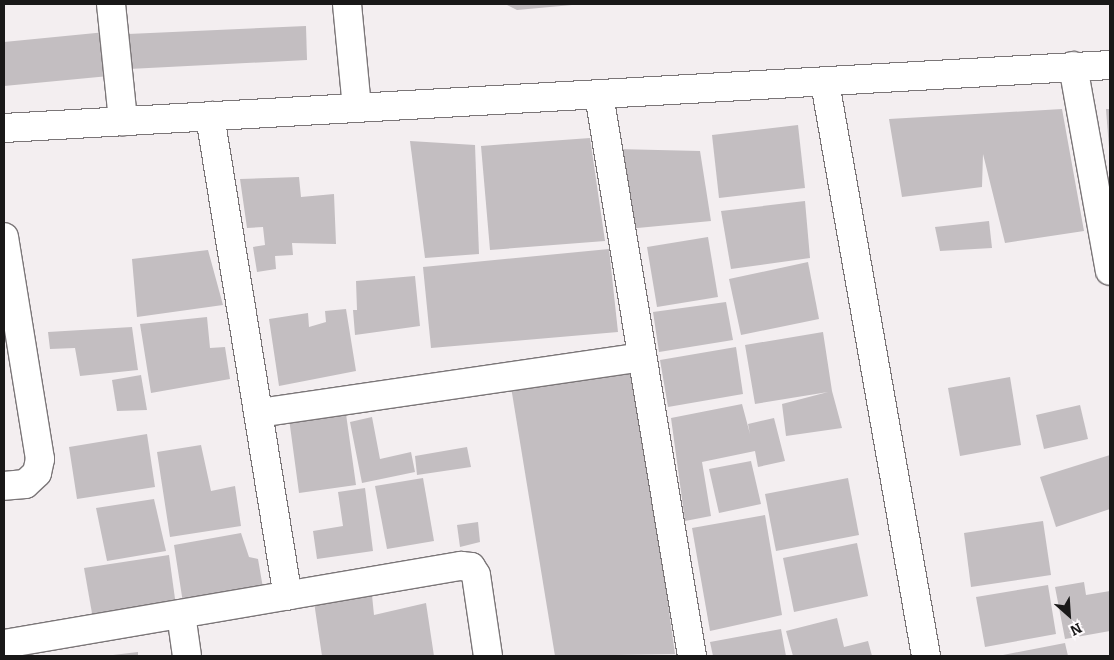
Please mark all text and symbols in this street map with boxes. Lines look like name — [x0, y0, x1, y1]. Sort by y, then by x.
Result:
north arrow — [1044, 590, 1094, 640]
text: N — [1067, 619, 1084, 639]

